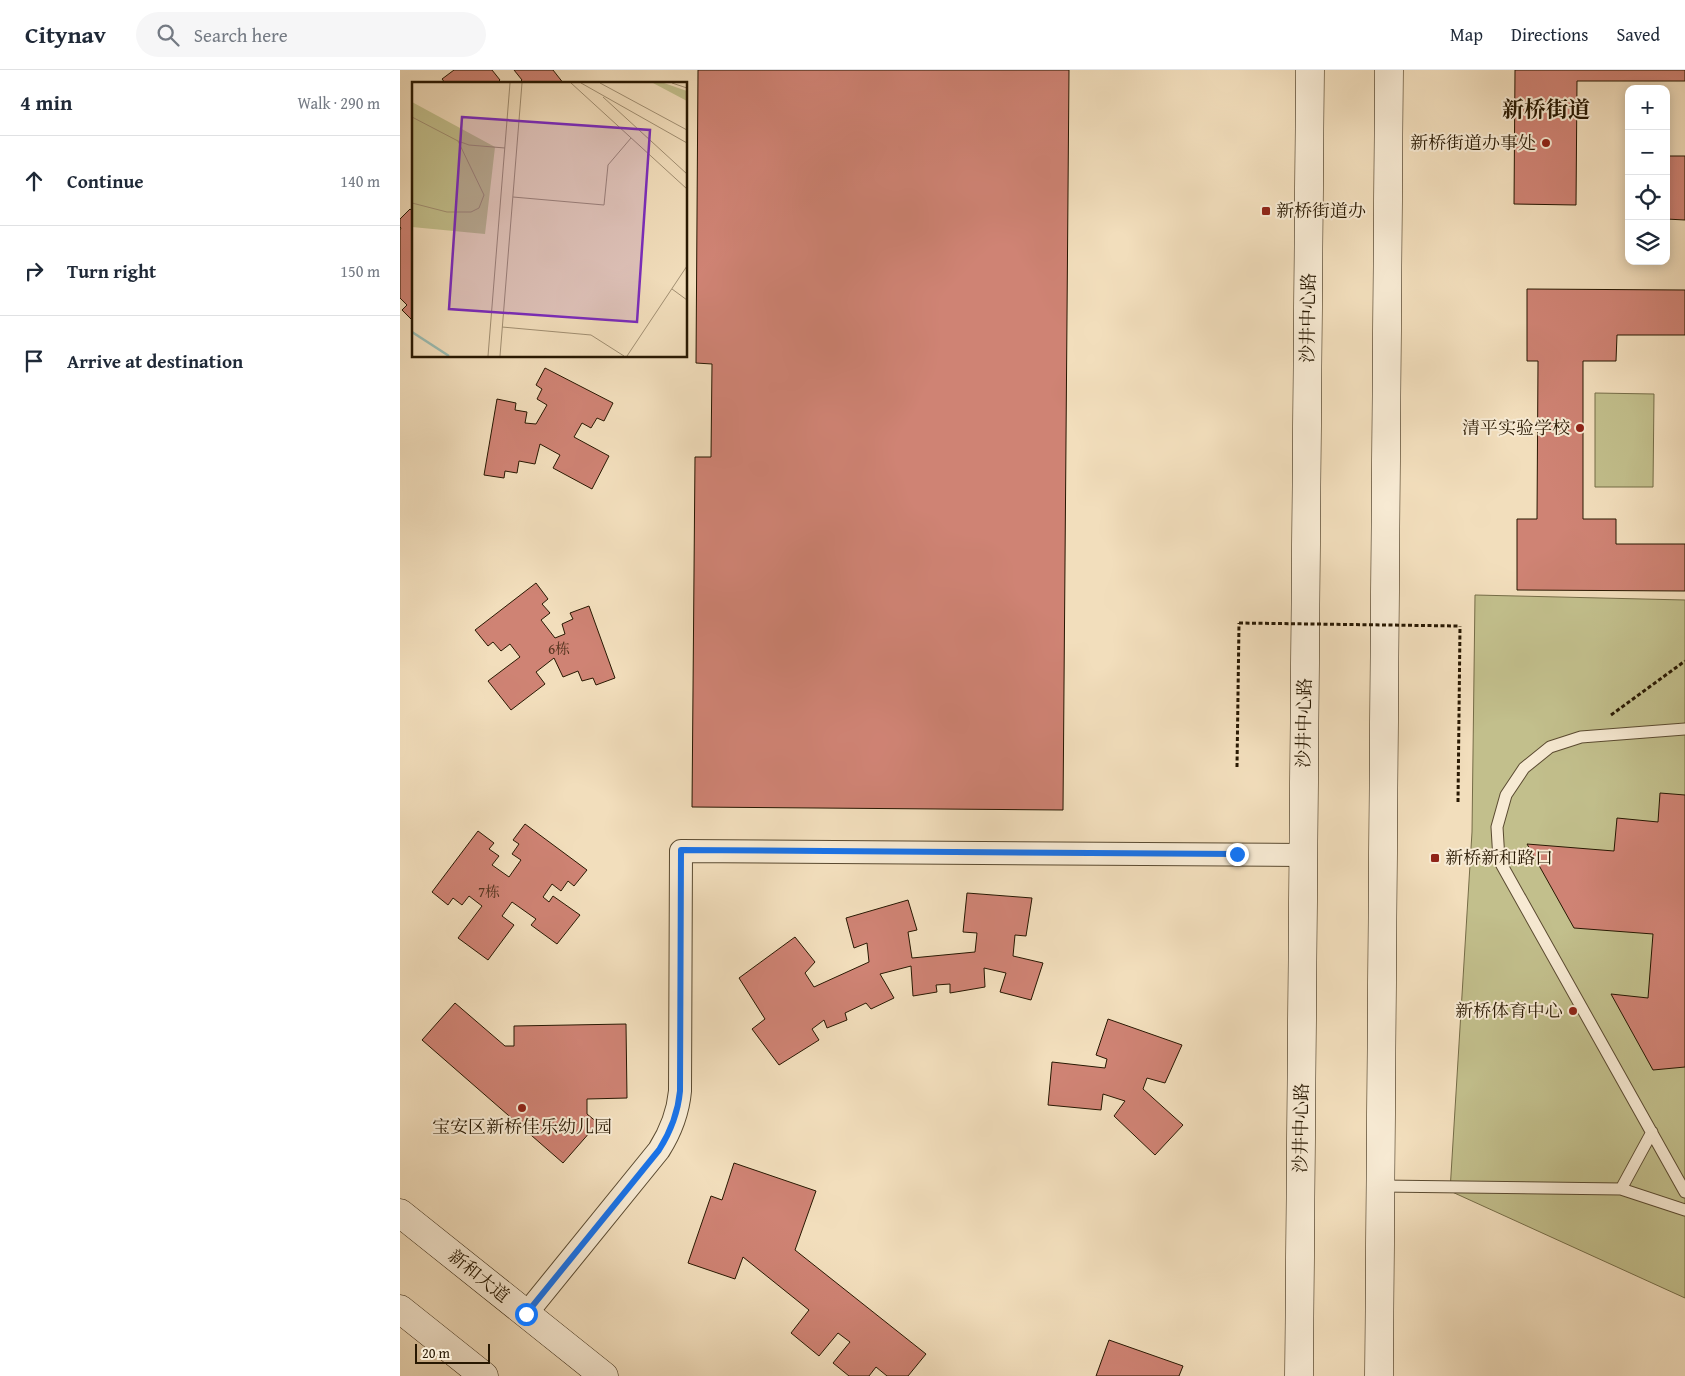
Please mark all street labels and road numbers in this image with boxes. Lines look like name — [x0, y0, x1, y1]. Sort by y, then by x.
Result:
street label: 沙井中心路 — [1293, 273, 1322, 363]
street label: 沙井中心路 — [1289, 678, 1318, 768]
street label: 沙井中心路 — [1286, 1083, 1315, 1173]
street label: 新和大道 — [443, 1242, 516, 1309]

